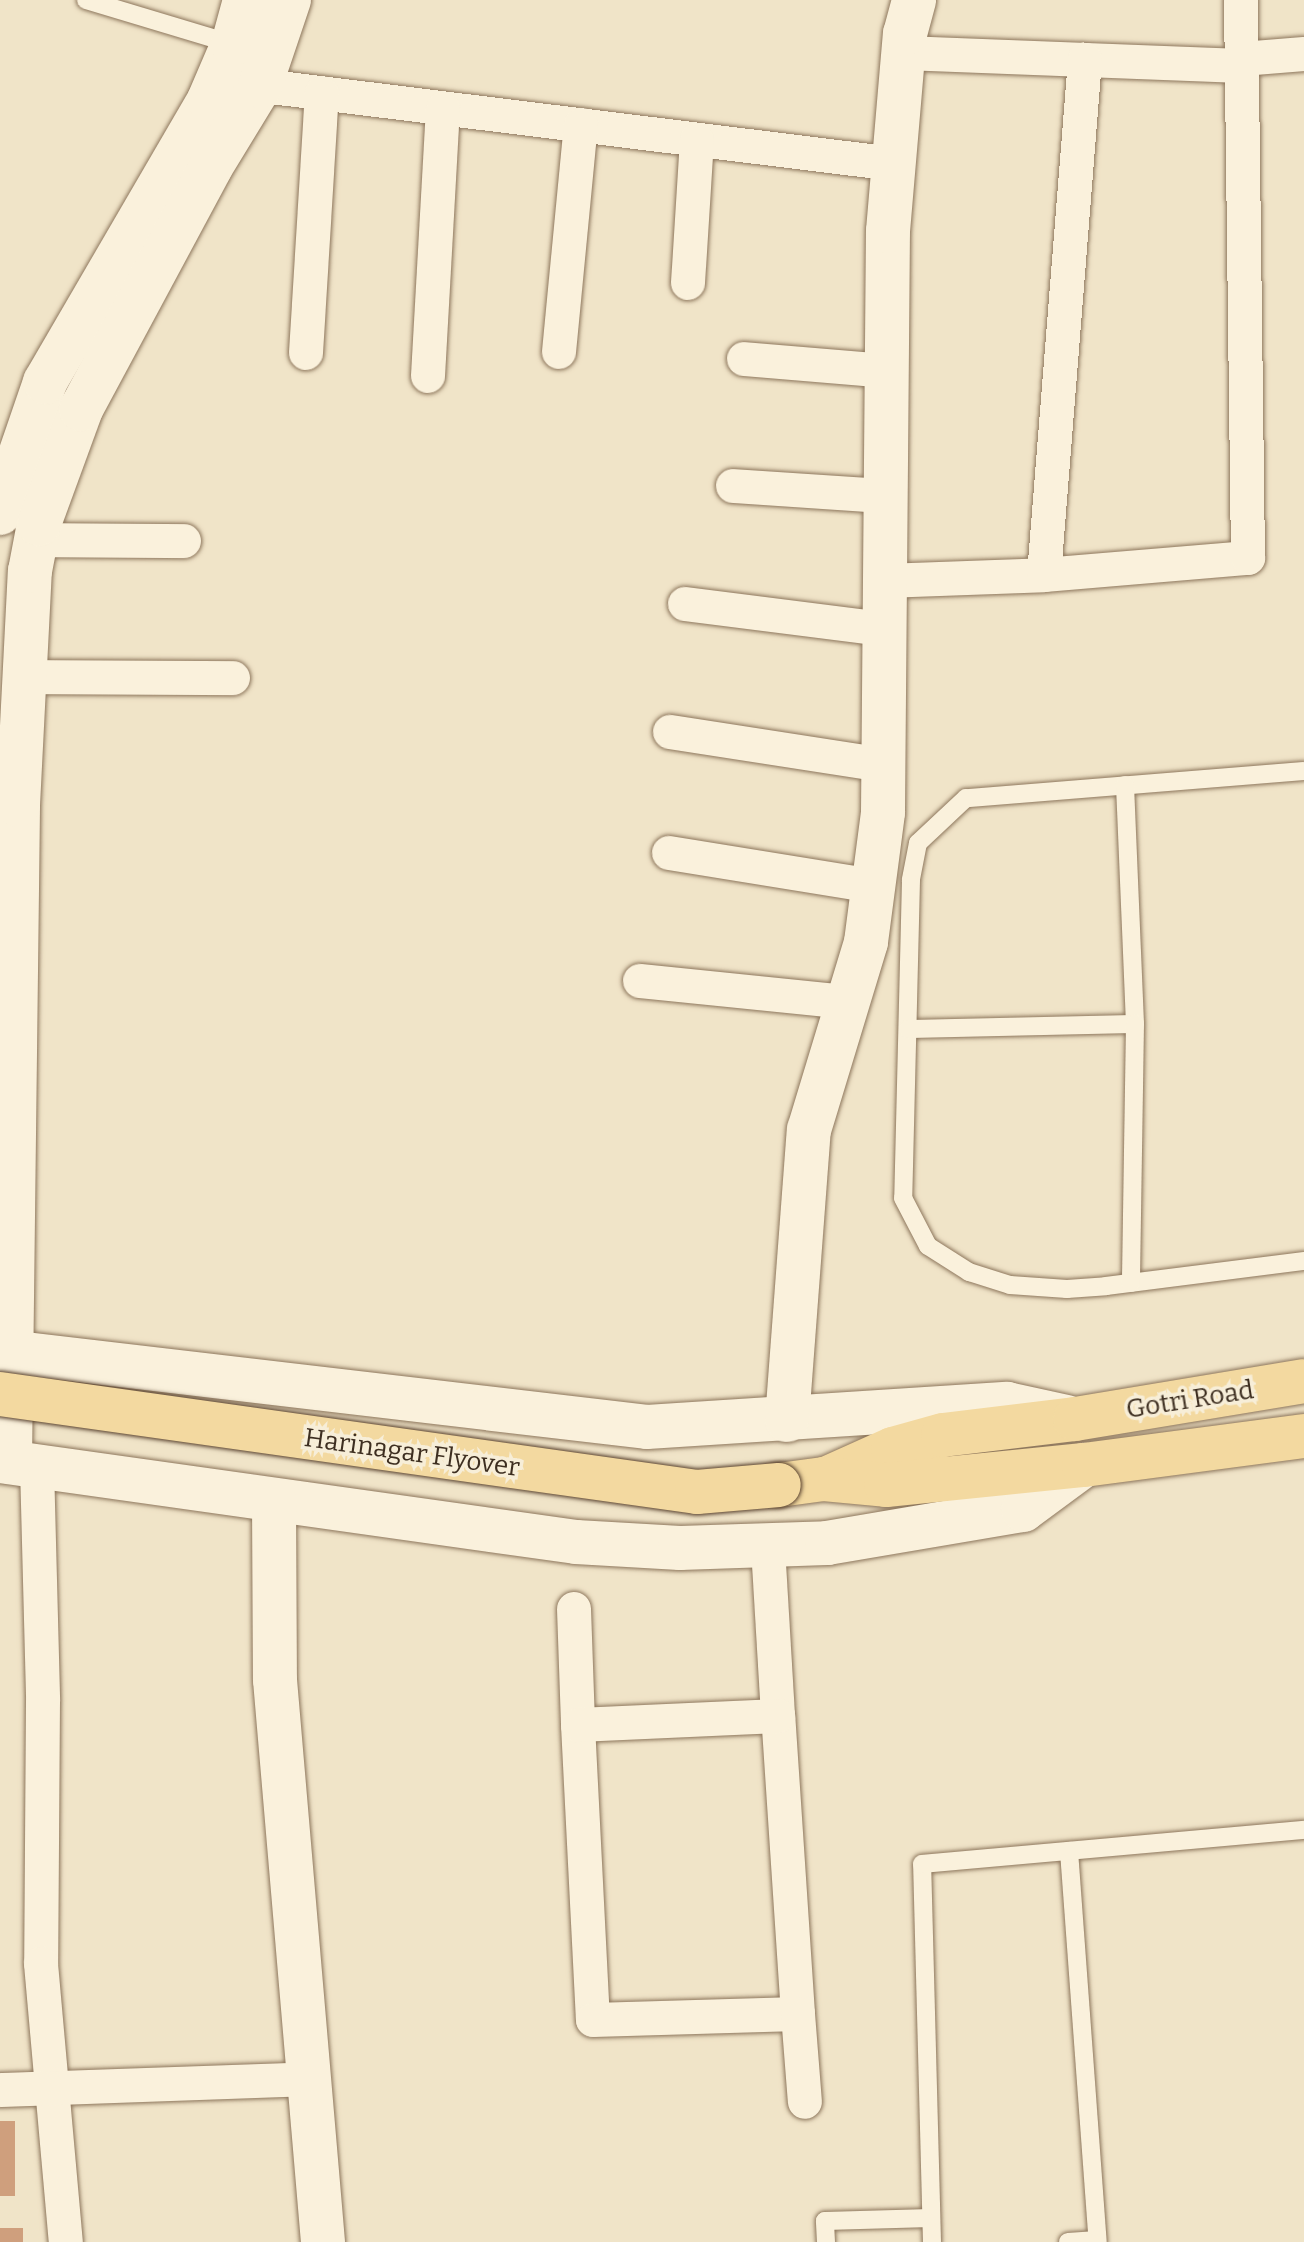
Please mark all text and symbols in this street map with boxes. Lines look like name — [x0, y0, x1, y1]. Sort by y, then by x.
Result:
street label: Gotri Road — [1124, 1375, 1256, 1425]
street label: Harinagar Flyover — [302, 1422, 522, 1484]

